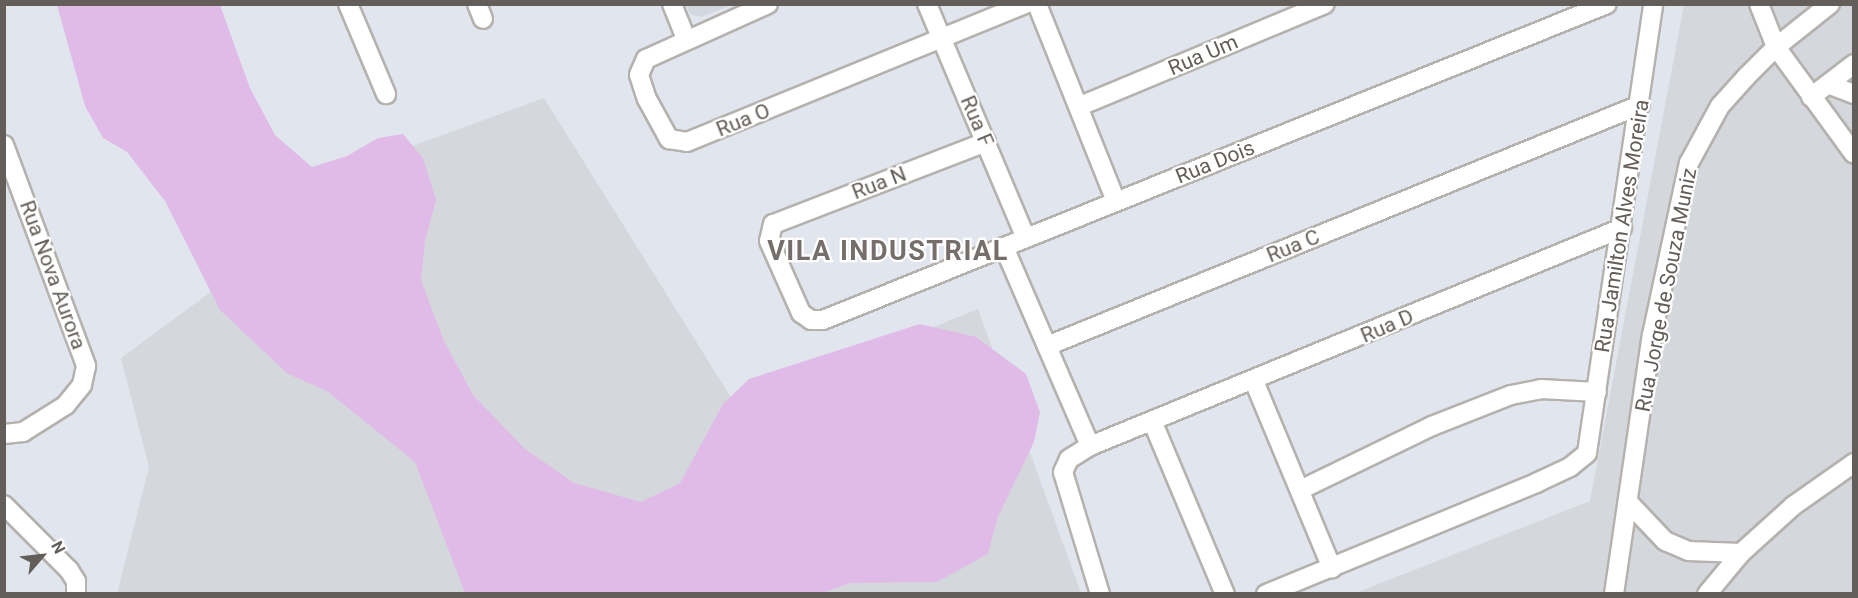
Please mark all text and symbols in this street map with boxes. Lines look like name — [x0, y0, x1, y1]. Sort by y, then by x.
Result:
street label: Rua Um — [1164, 29, 1242, 81]
street label: Rua F — [955, 92, 999, 150]
street label: Rua O — [713, 98, 773, 142]
street label: Rua Jamilton Alves Moreira — [1590, 98, 1654, 354]
street label: Rua Dois — [1172, 135, 1258, 189]
street label: Rua N — [848, 161, 910, 205]
street label: Rua Jorge de Souza Muniz — [1630, 166, 1702, 414]
street label: Rua Nova Aurora — [14, 197, 92, 353]
street label: Rua C — [1263, 224, 1323, 268]
district label: VILA INDUSTRIAL — [767, 236, 1009, 268]
street label: Rua D — [1357, 304, 1417, 348]
north arrow — [12, 526, 72, 586]
text: N — [47, 538, 69, 557]

